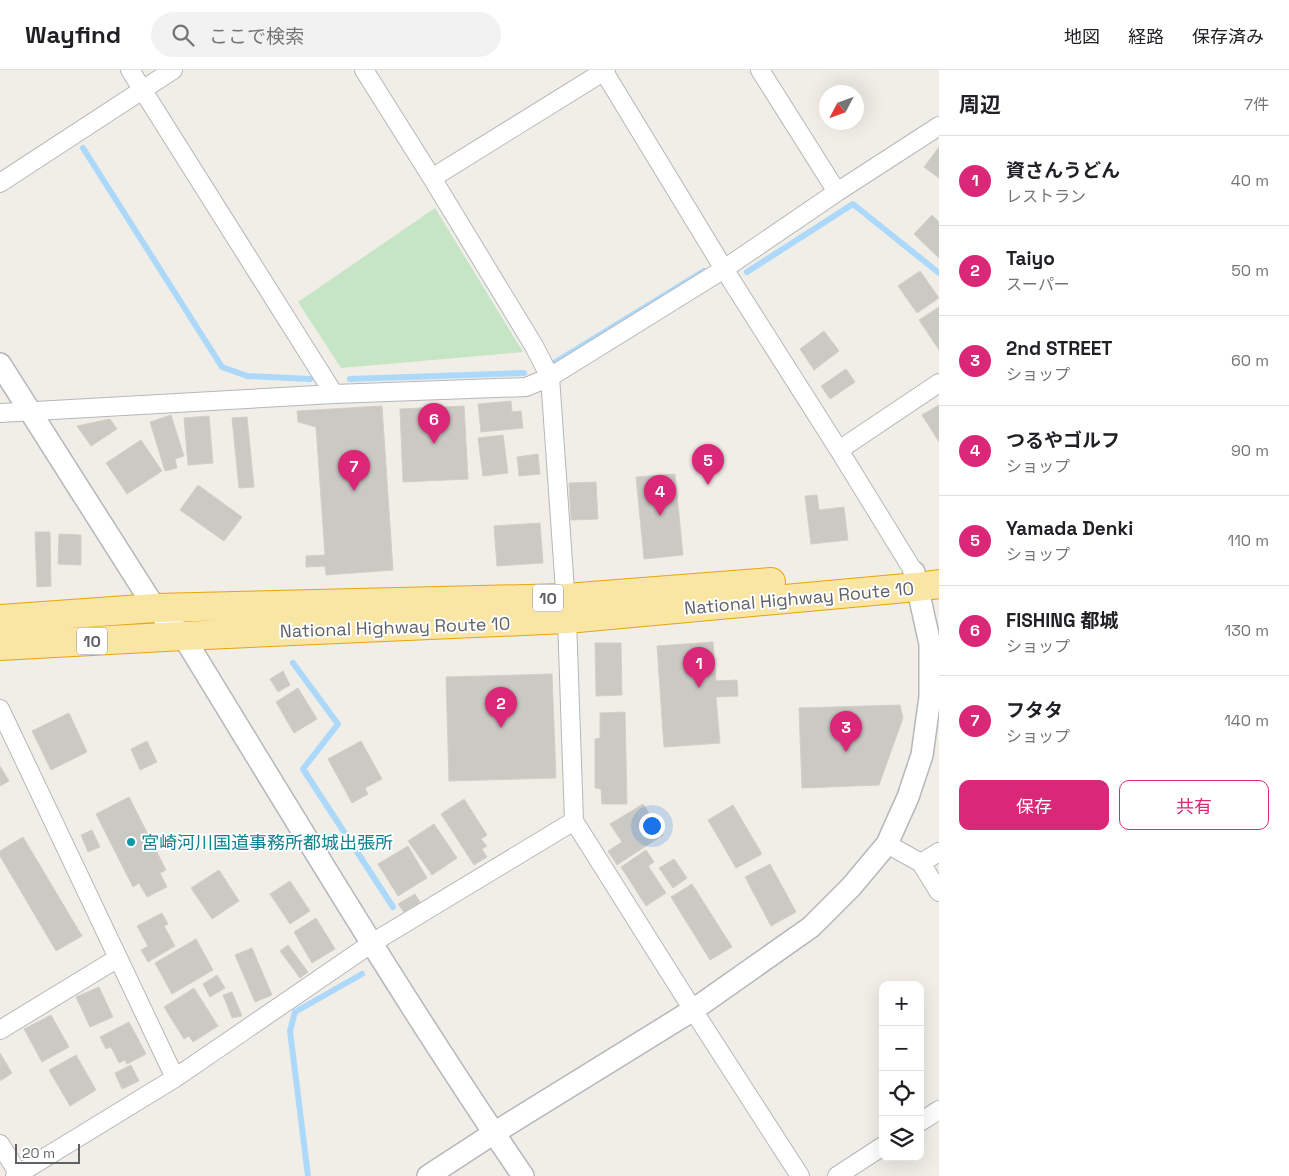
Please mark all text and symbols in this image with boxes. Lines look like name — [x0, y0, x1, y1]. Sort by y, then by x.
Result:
search box — [151, 12, 501, 57]
text: Wayfind — [25, 19, 121, 50]
icon: search — [169, 21, 197, 49]
text: ここで検索 — [209, 24, 304, 49]
text: 地図 — [1064, 25, 1100, 48]
text: 経路 — [1128, 25, 1164, 48]
text: 保存済み — [1192, 25, 1264, 48]
north arrow — [819, 85, 864, 130]
text: 周辺 — [959, 91, 1001, 118]
text: 7件 — [1244, 94, 1269, 115]
text: 資さんうどん — [1006, 158, 1120, 183]
text: 1 — [971, 170, 979, 191]
text: 40 m — [1231, 170, 1269, 191]
text: レストラン — [1006, 186, 1086, 207]
text: Taiyo — [1006, 246, 1055, 271]
text: 2 — [970, 260, 980, 281]
text: 50 m — [1231, 260, 1269, 281]
text: スーパー — [1006, 274, 1070, 295]
text: 2nd STREET — [1006, 336, 1112, 361]
text: 3 — [970, 350, 980, 371]
text: 60 m — [1231, 350, 1269, 371]
text: ショップ — [1006, 364, 1070, 385]
pin: 6 — [418, 403, 450, 444]
text: つるやゴルフ — [1006, 428, 1120, 453]
text: 4 — [970, 440, 980, 461]
text: 90 m — [1231, 440, 1269, 461]
pin: 5 — [692, 444, 724, 485]
pin: 7 — [338, 450, 370, 491]
text: ショップ — [1006, 456, 1070, 477]
pin: 4 — [644, 475, 676, 516]
text: Yamada Denki — [1006, 516, 1133, 541]
text: 5 — [970, 530, 980, 551]
text: 110 m — [1227, 530, 1269, 551]
text: ショップ — [1006, 544, 1070, 565]
street label: National Highway Route 10 — [683, 576, 915, 620]
road number: 10 — [533, 584, 563, 612]
text: FISHING 都城 — [1006, 608, 1118, 633]
street label: National Highway Route 10 — [279, 611, 511, 643]
text: 6 — [970, 620, 980, 641]
text: 130 m — [1225, 620, 1269, 641]
road number: 10 — [77, 628, 107, 654]
text: ショップ — [1006, 636, 1070, 657]
pin: 1 — [683, 647, 715, 688]
pin: 2 — [485, 687, 517, 728]
text: フタタ — [1006, 698, 1063, 723]
text: 7 — [971, 710, 979, 731]
text: 140 m — [1224, 710, 1269, 731]
pin: 3 — [830, 711, 862, 752]
text: ショップ — [1006, 726, 1070, 747]
button: 保存 — [959, 780, 1109, 830]
button: 共有 — [1119, 780, 1269, 830]
your location — [639, 813, 665, 839]
place label: 宮崎河川国道事務所都城出張所 — [141, 831, 393, 854]
marker: 宮崎河川国道事務所都城出張所 — [125, 836, 137, 848]
map controls — [879, 981, 924, 1161]
button: + — [879, 981, 924, 1026]
button: − — [879, 1026, 924, 1071]
button: locate — [879, 1071, 924, 1116]
button: layers — [879, 1116, 924, 1161]
scale bar — [15, 1141, 80, 1164]
text: 20 m — [22, 1144, 55, 1162]

